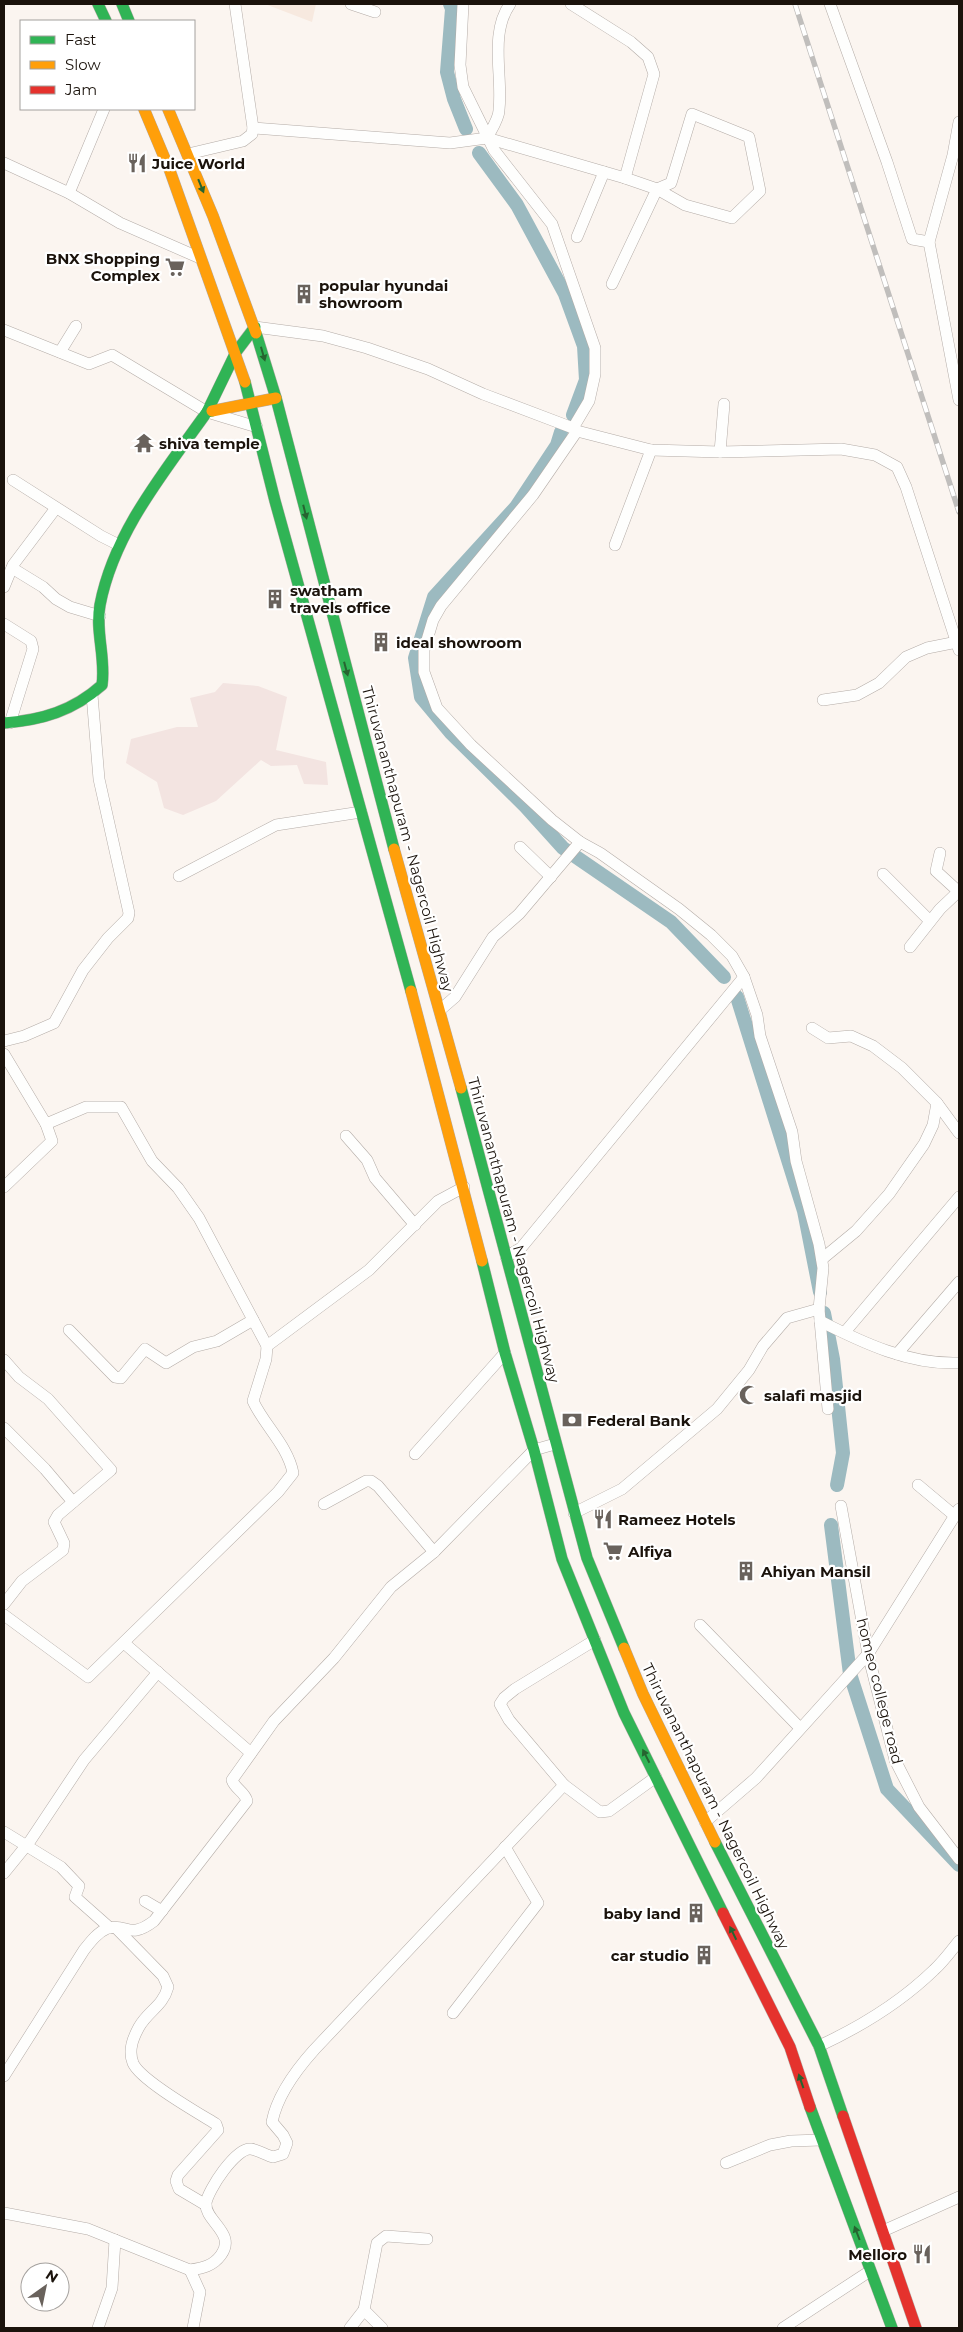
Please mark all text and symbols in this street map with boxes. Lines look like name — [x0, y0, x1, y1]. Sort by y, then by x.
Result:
legend — [20, 20, 195, 110]
text: Fast — [65, 30, 96, 49]
text: Slow — [65, 55, 101, 74]
text: Jam — [64, 80, 97, 99]
restaurant icon: Juice World — [126, 152, 148, 174]
place label: Juice World — [151, 154, 245, 173]
one-way arrow — [197, 179, 205, 194]
place label: BNX Shopping Complex — [46, 249, 160, 285]
supermarket icon: BNX Shopping Complex — [164, 256, 186, 278]
place label: popular hyundai showroom — [319, 276, 448, 312]
building icon: popular hyundai showroom — [293, 283, 315, 305]
one-way arrow — [260, 347, 268, 362]
temple icon: shiva temple — [133, 432, 155, 454]
place label: shiva temple — [159, 434, 260, 453]
one-way arrow — [301, 504, 309, 519]
place label: swatham travels office — [290, 581, 391, 617]
building icon: swatham travels office — [264, 588, 286, 610]
building icon: ideal showroom — [370, 631, 392, 653]
place label: ideal showroom — [396, 633, 522, 652]
one-way arrow — [342, 661, 350, 676]
street label: Thiruvananthapuram - Nagercoil Highway — [358, 684, 458, 995]
street label: Thiruvananthapuram - Nagercoil Highway — [464, 1075, 564, 1386]
mosque icon: salafi masjid — [738, 1384, 760, 1406]
place label: salafi masjid — [764, 1386, 862, 1405]
bank icon: Federal Bank — [561, 1409, 583, 1431]
place label: Federal Bank — [587, 1411, 691, 1430]
restaurant icon: Rameez Hotels — [592, 1508, 614, 1530]
place label: Rameez Hotels — [618, 1510, 735, 1529]
supermarket icon: Alfiya — [602, 1540, 624, 1562]
place label: Alfiya — [627, 1542, 672, 1561]
building icon: Ahiyan Mansil — [735, 1560, 757, 1582]
place label: Ahiyan Mansil — [760, 1562, 871, 1581]
street label: homeo college road — [853, 1616, 907, 1766]
street label: Thiruvananthapuram - Nagercoil Highway — [638, 1660, 794, 1953]
one-way arrow — [641, 1749, 650, 1764]
building icon: baby land — [685, 1902, 707, 1924]
place label: baby land — [604, 1904, 681, 1923]
one-way arrow — [729, 1926, 737, 1940]
building icon: car studio — [693, 1944, 715, 1966]
place label: car studio — [611, 1946, 689, 1965]
one-way arrow — [797, 2073, 804, 2088]
one-way arrow — [853, 2225, 861, 2240]
restaurant icon: Melloro — [911, 2243, 933, 2265]
place label: Melloro — [848, 2245, 907, 2264]
north arrow — [20, 2262, 70, 2312]
text: N — [42, 2265, 62, 2287]

